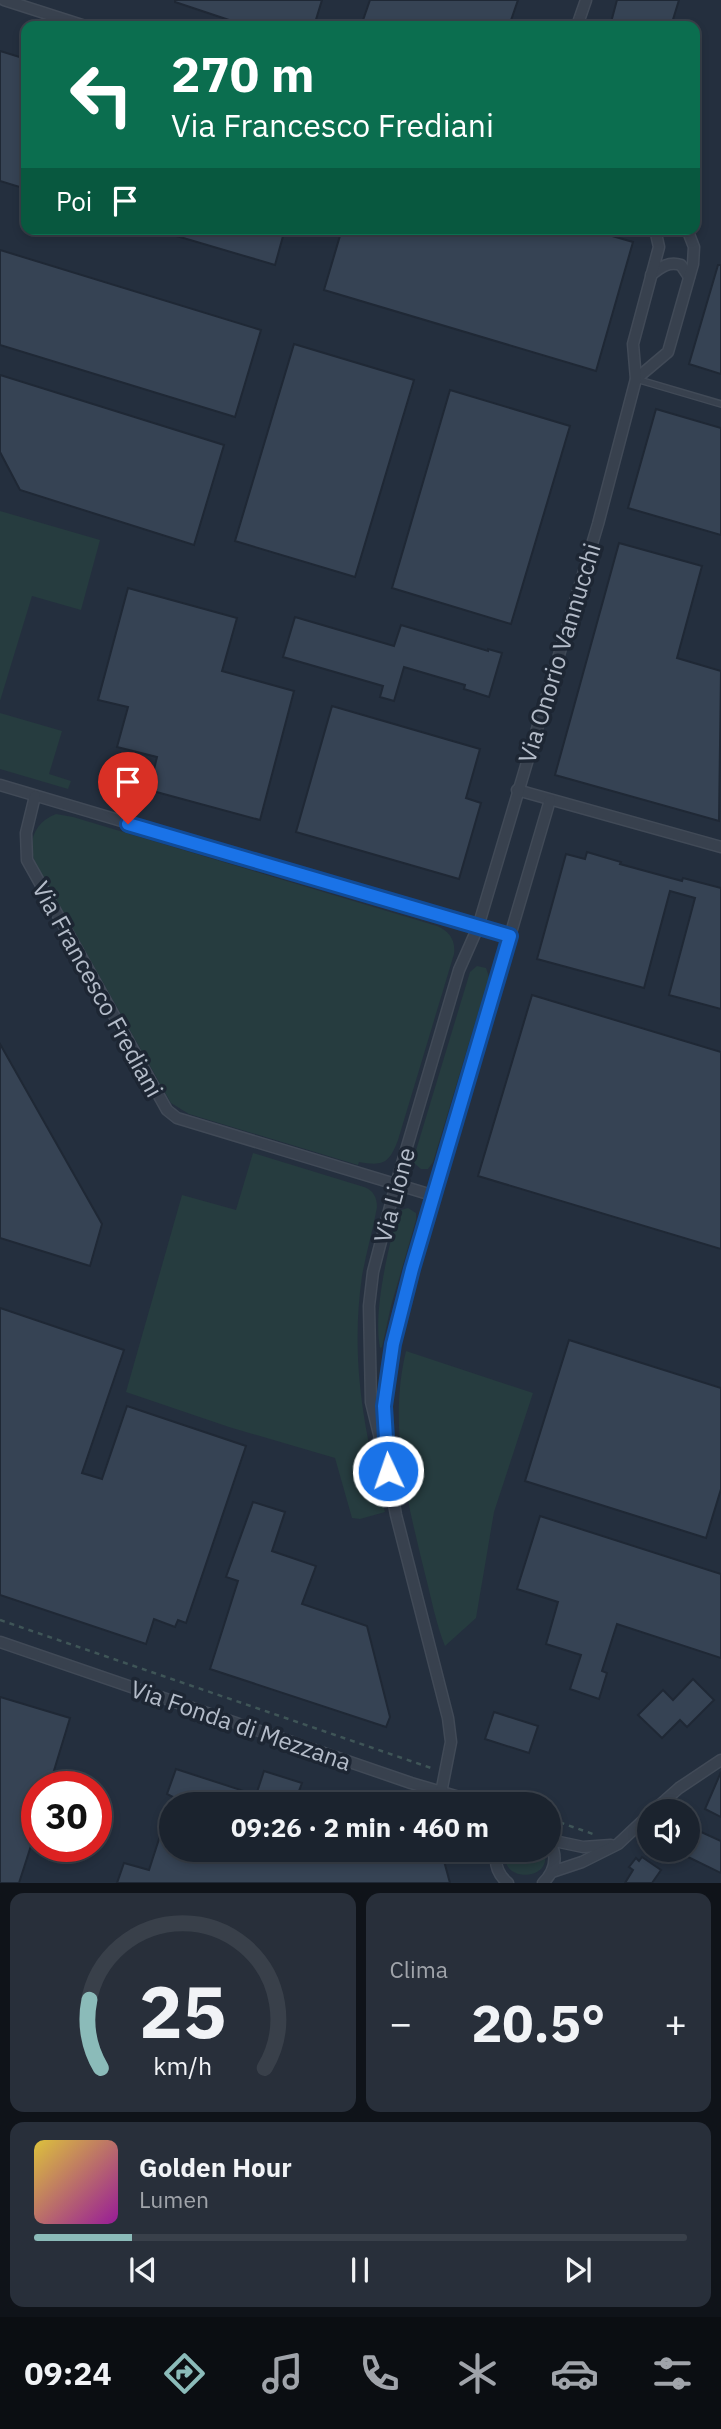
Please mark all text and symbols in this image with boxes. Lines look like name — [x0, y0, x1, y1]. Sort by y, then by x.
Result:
text: 270 m — [171, 42, 315, 105]
icon: left — [56, 49, 147, 140]
text: Via Francesco Frediani — [171, 104, 494, 146]
icon: arrive — [106, 182, 144, 220]
text: Poi — [56, 184, 92, 218]
street label: Via Onorio Vannucchi — [510, 539, 608, 767]
pin — [98, 752, 158, 824]
icon: arrive — [109, 763, 147, 801]
street label: Via Francesco Frediani — [25, 875, 171, 1103]
street label: Via Lione — [366, 1144, 422, 1246]
position arrow — [351, 1434, 425, 1508]
street label: Via Fonda di Mezzana — [127, 1672, 356, 1778]
speed limit sign: 30 — [21, 1771, 112, 1862]
map controls — [637, 1799, 700, 1862]
button: sound — [637, 1799, 700, 1862]
text: 09:26 · 2 min · 460 m — [231, 1810, 489, 1844]
text: Clima — [390, 1954, 448, 1984]
text: 25 — [139, 1964, 226, 2059]
text: 20.5° — [471, 1989, 605, 2056]
text: − — [390, 1998, 412, 2047]
text: + — [664, 1998, 687, 2047]
text: km/h — [153, 2049, 212, 2082]
text: Golden Hour — [139, 2150, 292, 2184]
text: Lumen — [139, 2184, 209, 2214]
icon: previous — [124, 2251, 162, 2289]
icon: pause — [341, 2251, 379, 2289]
icon: next — [559, 2251, 597, 2289]
icon: directions — [160, 2349, 209, 2398]
icon: music — [258, 2349, 307, 2398]
icon: phone — [355, 2349, 404, 2398]
icon: climate — [453, 2349, 502, 2398]
icon: car — [550, 2349, 599, 2398]
icon: filters — [648, 2349, 697, 2398]
text: 09:24 — [24, 2352, 112, 2394]

